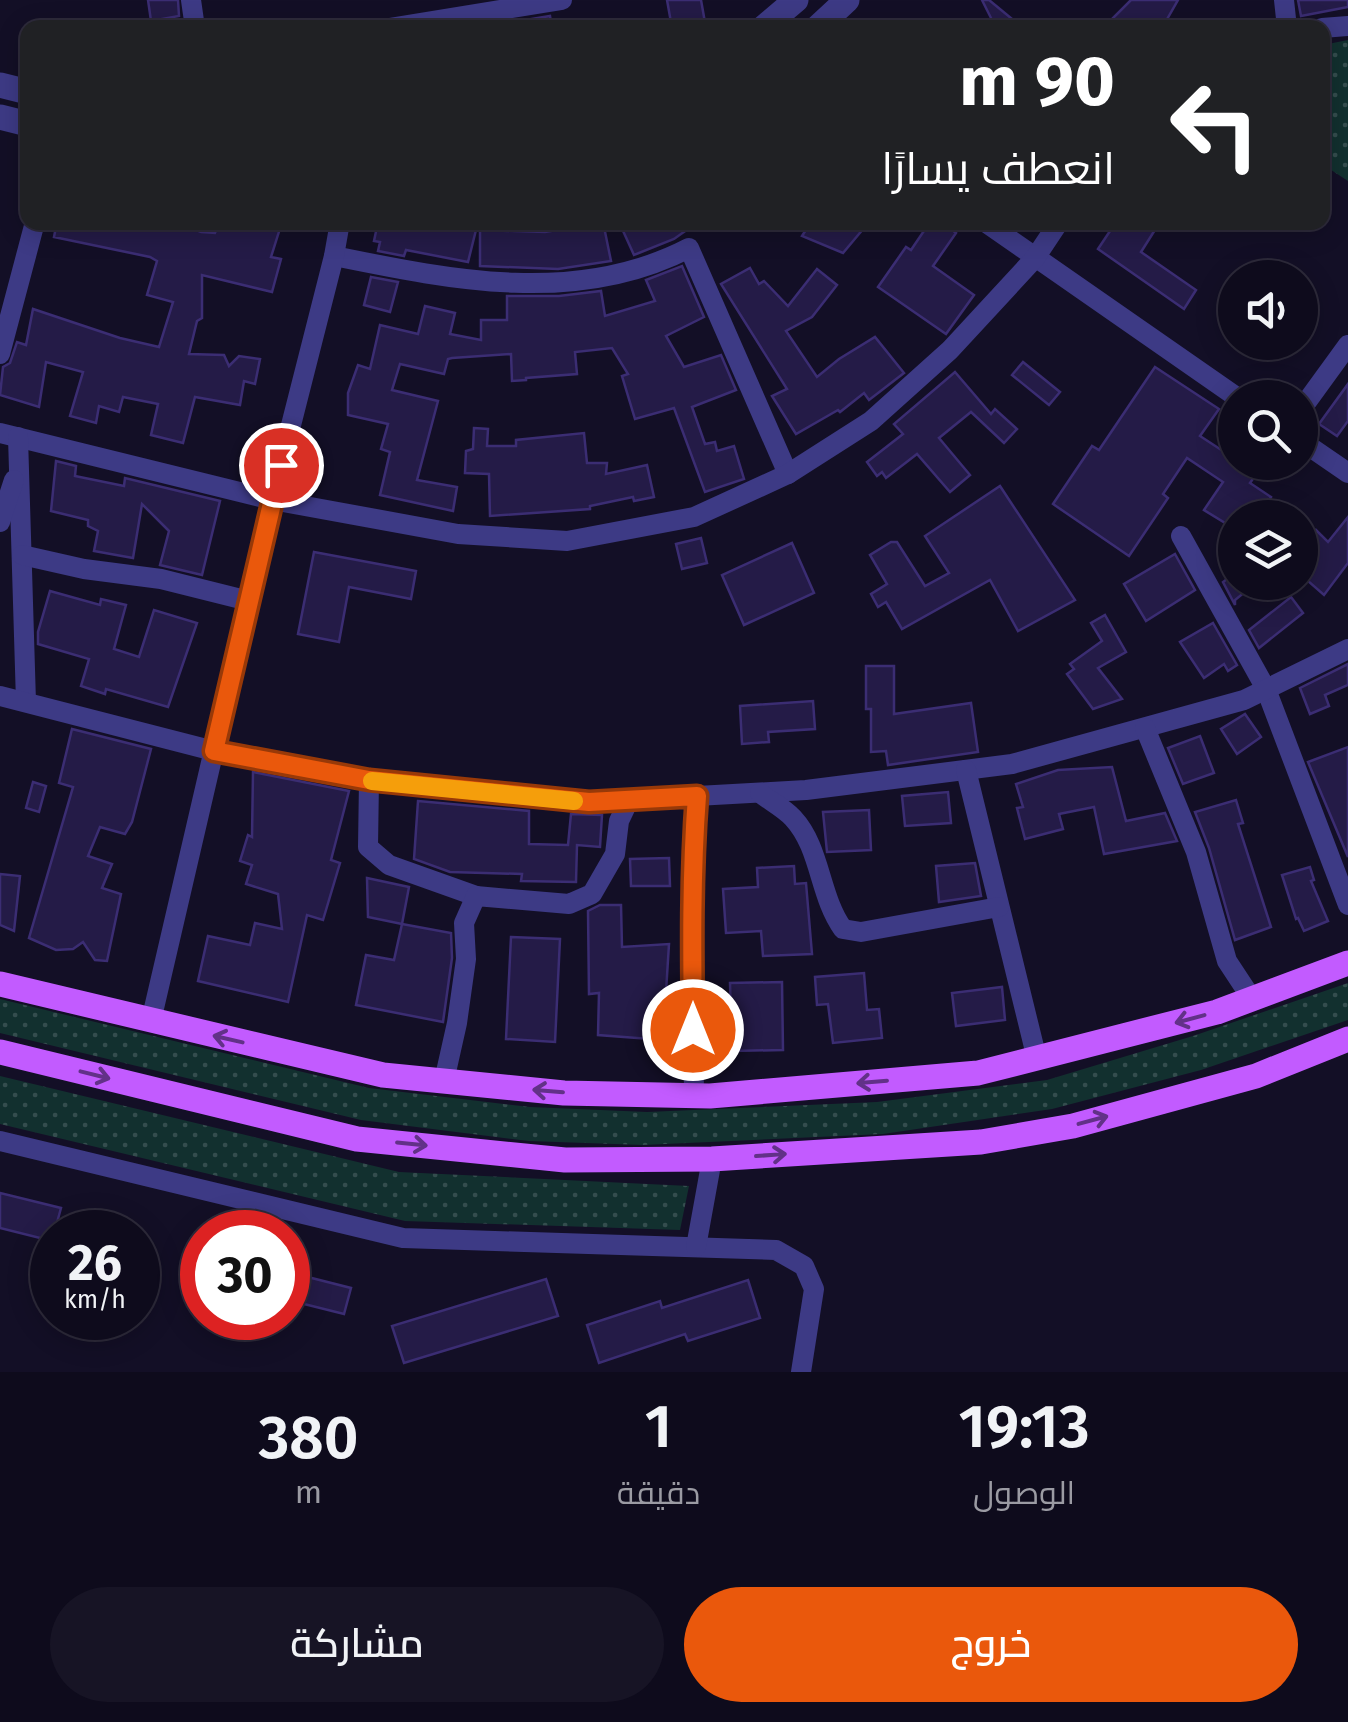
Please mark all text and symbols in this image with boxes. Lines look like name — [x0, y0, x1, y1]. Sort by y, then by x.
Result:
text: 90 m — [959, 40, 1115, 124]
icon: left — [1150, 60, 1280, 190]
text: انعطف يسارًا — [881, 142, 1115, 196]
map controls — [1218, 260, 1318, 600]
button: sound — [1218, 260, 1318, 360]
button: search — [1218, 380, 1318, 480]
pin — [239, 423, 324, 508]
icon: arrive — [254, 438, 309, 493]
button: layers — [1218, 500, 1318, 600]
position arrow — [641, 978, 745, 1082]
one-way arrow — [1175, 1011, 1206, 1030]
one-way arrow — [213, 1029, 245, 1047]
one-way arrow — [79, 1066, 110, 1085]
one-way arrow — [857, 1073, 889, 1092]
one-way arrow — [532, 1082, 565, 1101]
one-way arrow — [1077, 1110, 1108, 1129]
one-way arrow — [395, 1135, 427, 1154]
one-way arrow — [754, 1145, 786, 1164]
speed limit sign: 30 — [180, 1210, 310, 1340]
text: 26 — [68, 1233, 122, 1293]
text: km/h — [64, 1285, 126, 1315]
text: 1 — [645, 1391, 672, 1463]
text: 19:13 — [959, 1391, 1090, 1463]
text: 380 — [258, 1402, 359, 1474]
text: m — [295, 1473, 322, 1511]
text: دقيقة — [617, 1474, 700, 1512]
text: الوصول — [973, 1474, 1075, 1512]
button: مشاركة — [50, 1587, 664, 1702]
button: خروج — [684, 1587, 1298, 1702]

